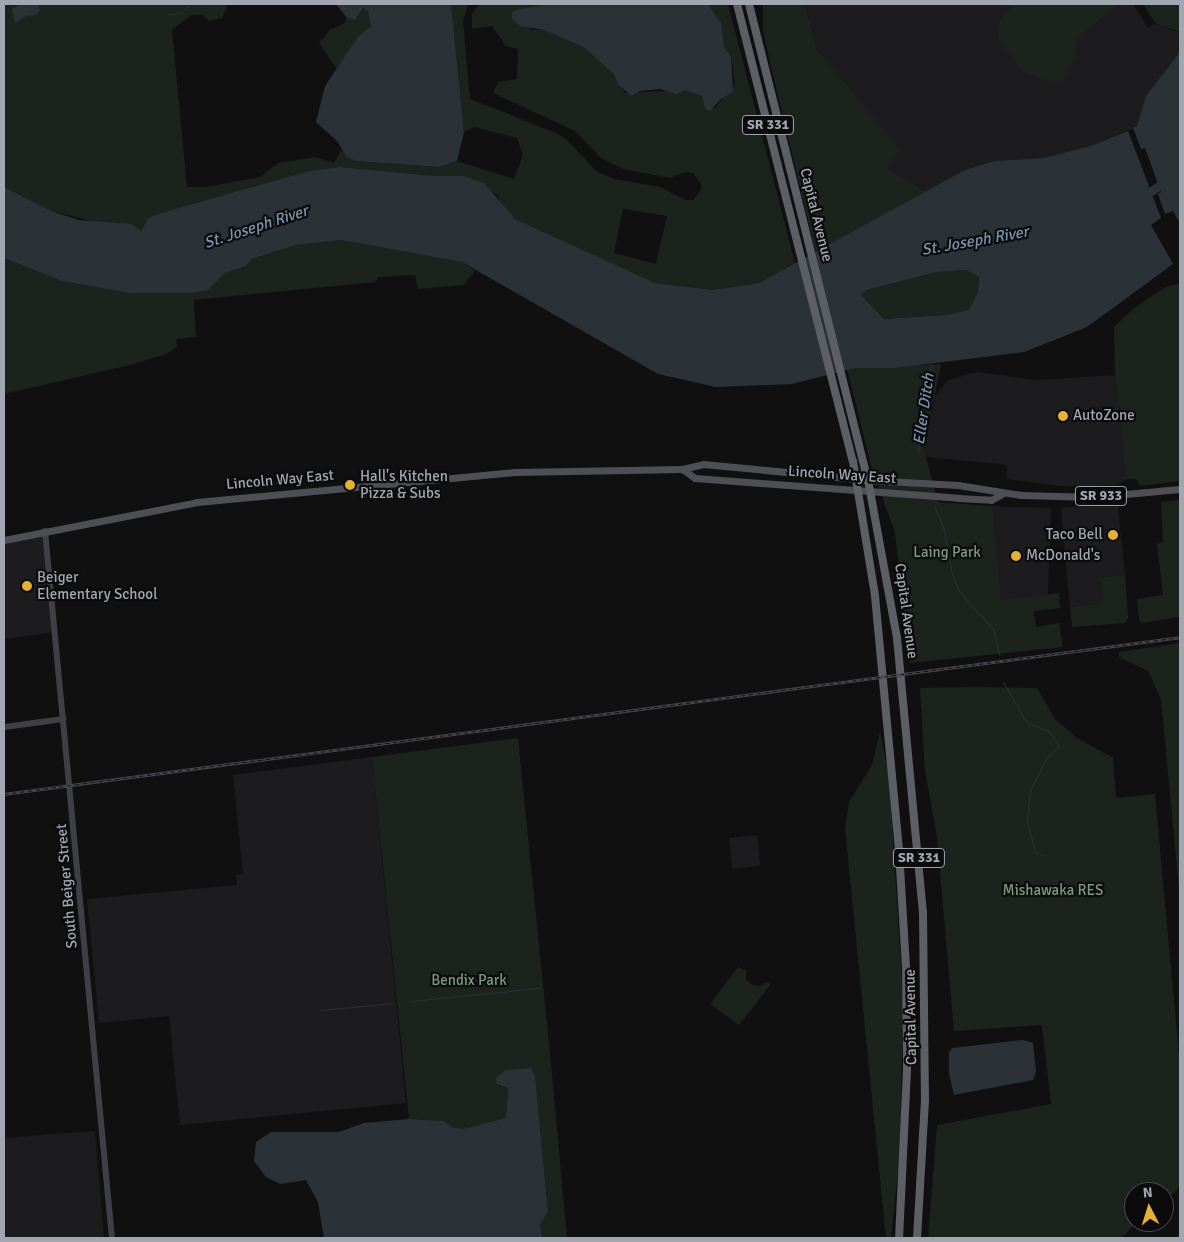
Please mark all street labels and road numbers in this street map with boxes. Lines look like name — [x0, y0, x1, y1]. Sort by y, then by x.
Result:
road number: SR 331 — [742, 114, 794, 136]
street label: Capital Avenue — [796, 166, 836, 264]
street label: Lincoln Way East — [787, 462, 897, 488]
street label: Lincoln Way East — [225, 466, 335, 494]
road number: SR 933 — [1075, 484, 1127, 508]
street label: Capital Avenue — [890, 562, 922, 660]
street label: South Beiger Street — [53, 823, 81, 949]
road number: SR 331 — [893, 846, 945, 870]
street label: Capital Avenue — [901, 969, 921, 1065]

